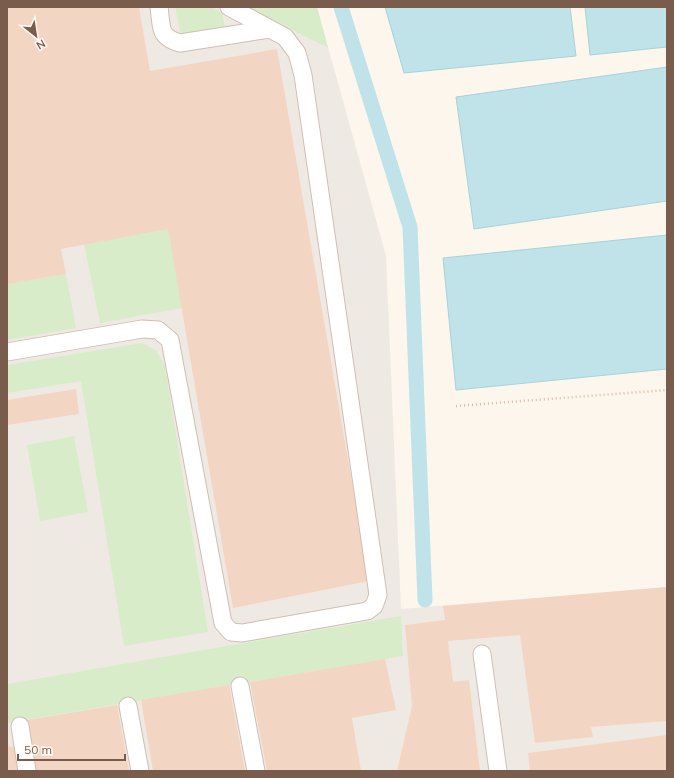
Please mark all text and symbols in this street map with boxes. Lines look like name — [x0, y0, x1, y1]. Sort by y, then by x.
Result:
north arrow — [16, 16, 56, 56]
text: N — [34, 37, 48, 53]
scale bar — [18, 736, 125, 762]
text: 50 m — [24, 742, 52, 757]

